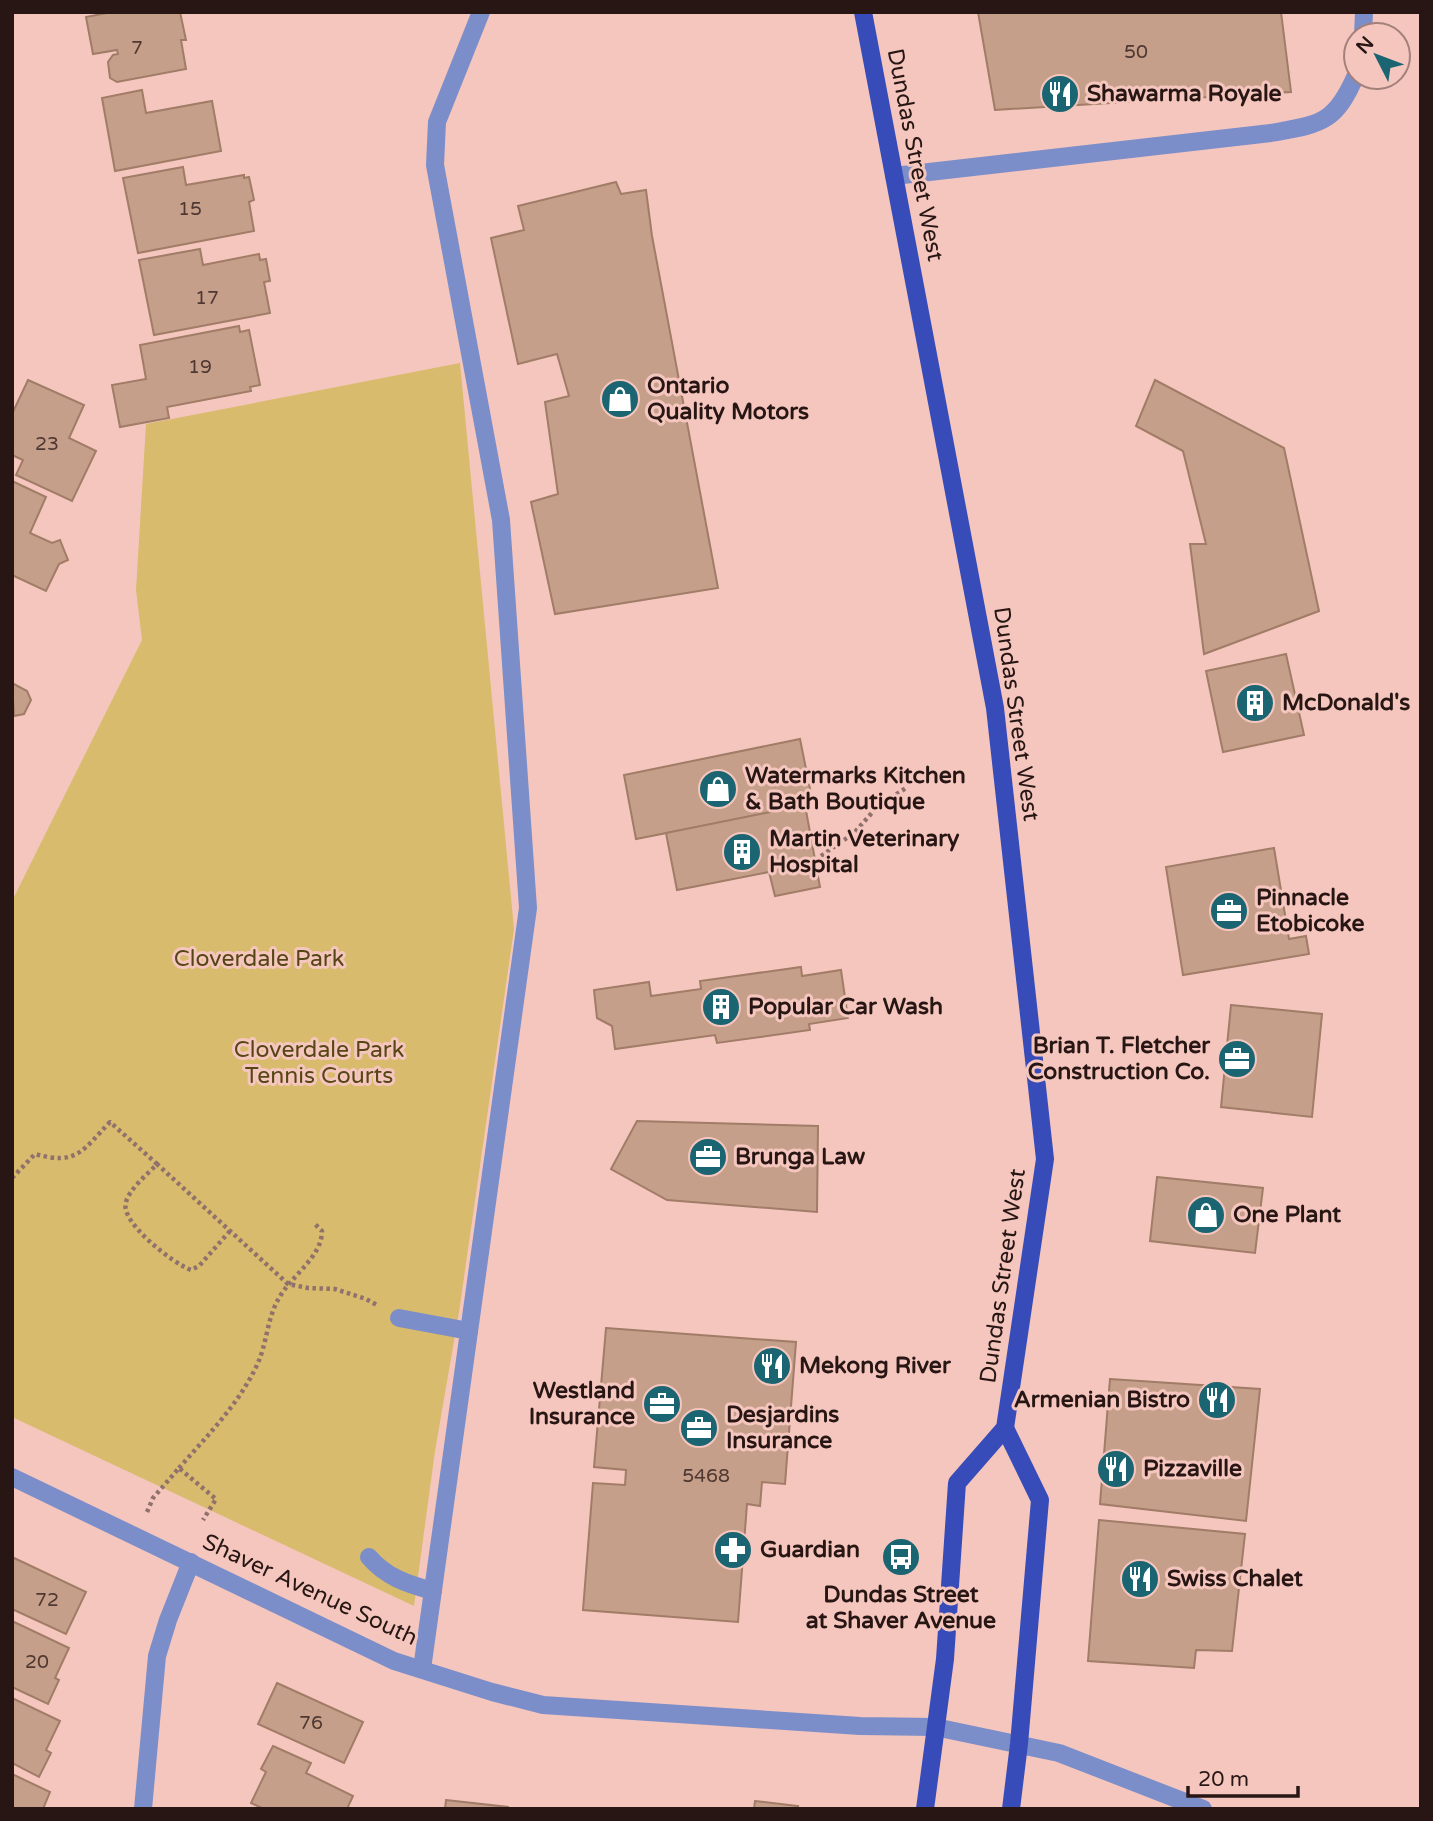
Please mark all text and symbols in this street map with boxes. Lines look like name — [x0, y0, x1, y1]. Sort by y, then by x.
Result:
north arrow — [1342, 21, 1412, 91]
text: N — [1352, 32, 1378, 58]
house number: 7 — [131, 37, 143, 59]
house number: 50 — [1124, 41, 1148, 63]
street label: Dundas Street West — [881, 46, 949, 264]
restaurant icon: Shawarma Royale — [1039, 73, 1081, 115]
place label: Shawarma Royale — [1087, 80, 1282, 108]
house number: 15 — [178, 198, 202, 220]
house number: 17 — [195, 287, 219, 309]
house number: 19 — [188, 356, 212, 378]
place label: Ontario Quality Motors — [647, 372, 809, 426]
shop icon: Ontario Quality Motors — [599, 378, 641, 420]
house number: 23 — [35, 433, 59, 455]
street label: Dundas Street West — [987, 605, 1045, 823]
building icon: McDonald's — [1234, 682, 1276, 724]
place label: McDonald's — [1282, 689, 1410, 717]
place label: Watermarks Kitchen & Bath Boutique — [745, 762, 966, 816]
shop icon: Watermarks Kitchen & Bath Boutique — [697, 768, 739, 810]
place label: Martin Veterinary Hospital — [769, 825, 960, 879]
building icon: Martin Veterinary Hospital — [721, 831, 763, 873]
place label: Pinnacle Etobicoke — [1256, 884, 1365, 938]
office icon: Pinnacle Etobicoke — [1208, 890, 1250, 932]
park label: Cloverdale Park — [174, 945, 344, 973]
building icon: Popular Car Wash — [700, 986, 742, 1028]
place label: Popular Car Wash — [748, 993, 943, 1021]
place label: Brian T. Fletcher Construction Co. — [1028, 1032, 1211, 1086]
park label: Cloverdale Park Tennis Courts — [234, 1036, 404, 1090]
office icon: Brian T. Fletcher Construction Co. — [1216, 1038, 1258, 1080]
office icon: Brunga Law — [687, 1136, 729, 1178]
place label: Brunga Law — [735, 1143, 865, 1171]
street label: Dundas Street West — [974, 1167, 1032, 1385]
shop icon: One Plant — [1185, 1194, 1227, 1236]
place label: One Plant — [1233, 1201, 1341, 1229]
restaurant icon: Mekong River — [751, 1345, 793, 1387]
place label: Mekong River — [799, 1352, 952, 1380]
place label: Westland Insurance — [529, 1377, 635, 1431]
restaurant icon: Armenian Bistro — [1196, 1379, 1238, 1421]
office icon: Westland Insurance — [641, 1383, 683, 1425]
place label: Armenian Bistro — [1014, 1386, 1190, 1414]
place label: Desjardins Insurance — [726, 1401, 839, 1455]
office icon: Desjardins Insurance — [678, 1407, 720, 1449]
restaurant icon: Pizzaville — [1095, 1448, 1137, 1490]
place label: Pizzaville — [1143, 1455, 1242, 1483]
house number: 5468 — [682, 1465, 730, 1487]
street label: Shaver Avenue South — [198, 1528, 422, 1652]
pharmacy icon: Guardian — [712, 1529, 754, 1571]
place label: Guardian — [760, 1536, 860, 1564]
bus stop icon: Dundas Street at Shaver Avenue — [880, 1536, 922, 1578]
restaurant icon: Swiss Chalet — [1119, 1558, 1161, 1600]
place label: Swiss Chalet — [1167, 1565, 1303, 1593]
place label: Dundas Street at Shaver Avenue — [806, 1581, 996, 1635]
house number: 72 — [35, 1589, 59, 1611]
house number: 20 — [25, 1651, 49, 1673]
house number: 76 — [299, 1712, 323, 1734]
scale bar — [1188, 1755, 1298, 1799]
text: 20 m — [1198, 1767, 1249, 1792]

